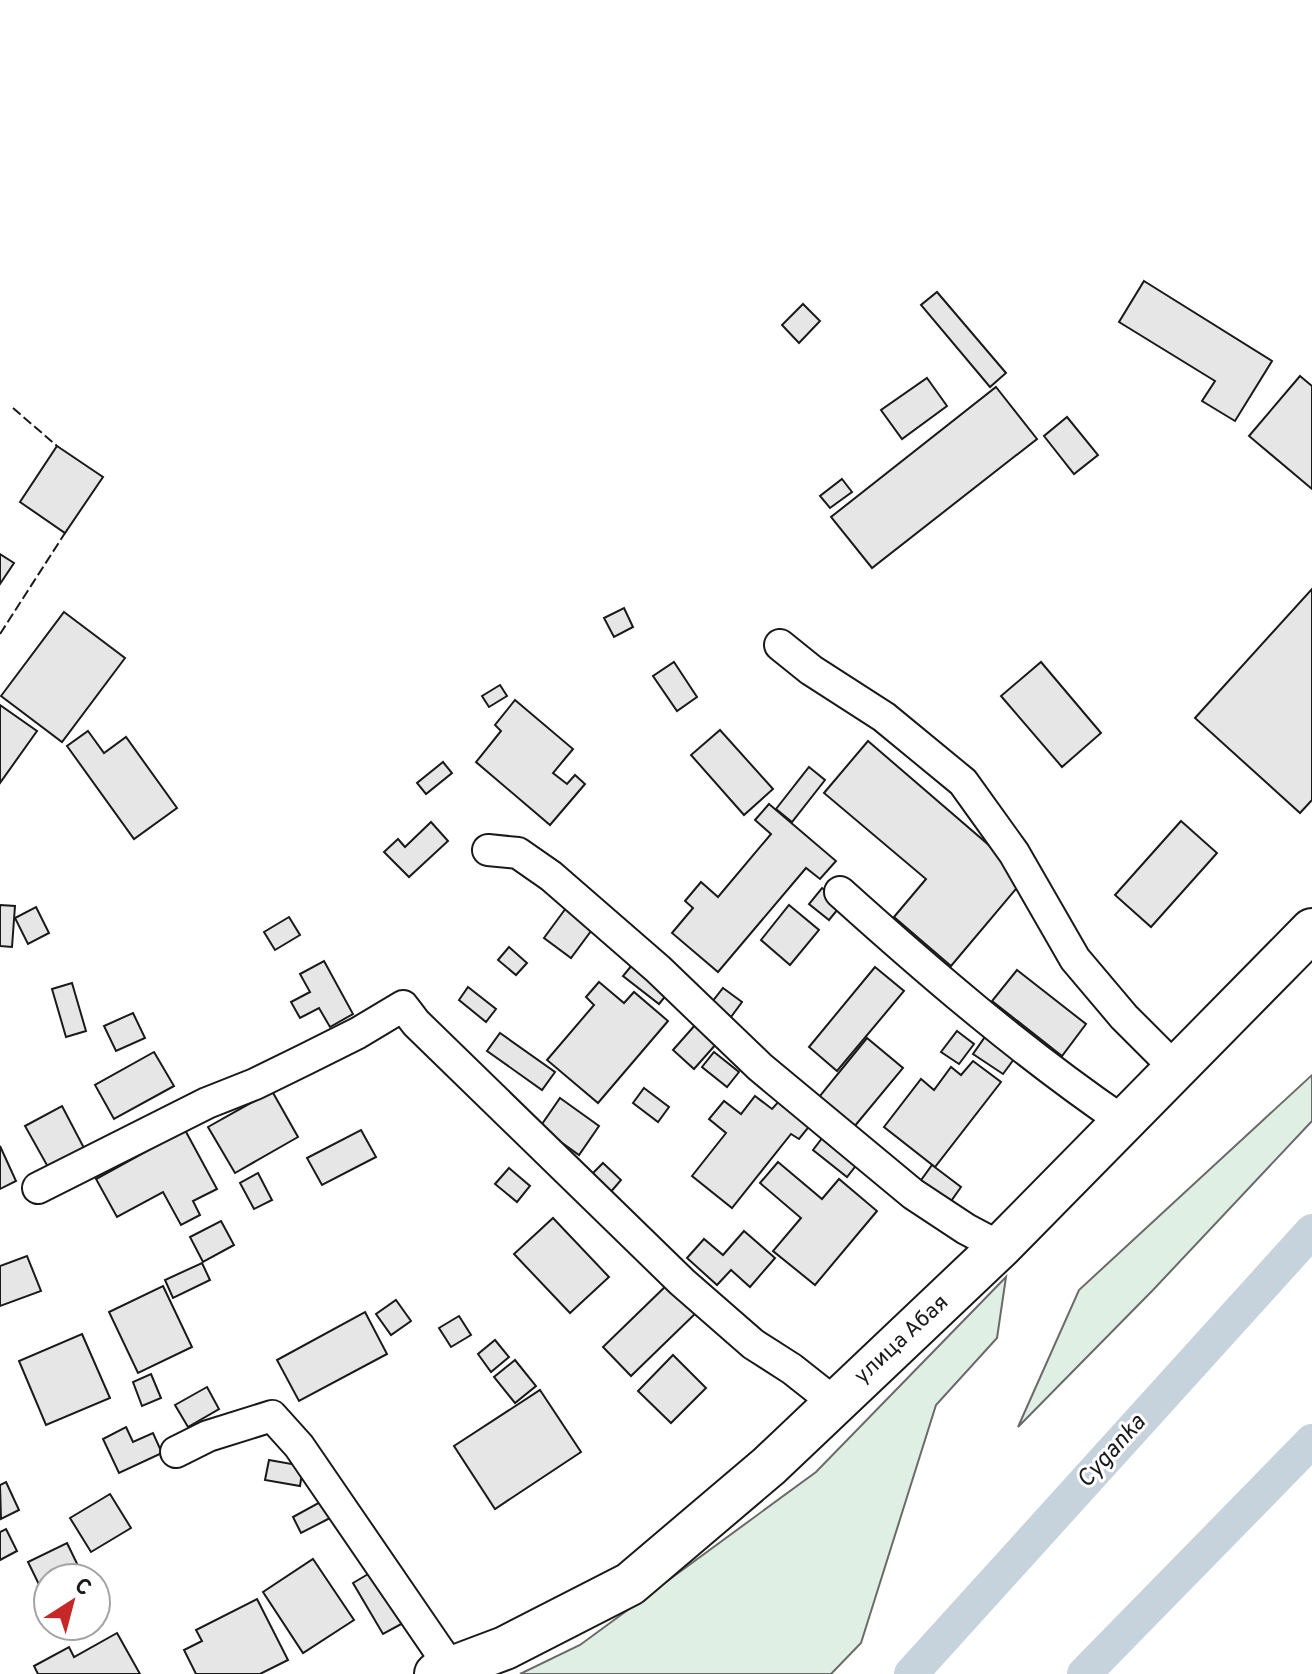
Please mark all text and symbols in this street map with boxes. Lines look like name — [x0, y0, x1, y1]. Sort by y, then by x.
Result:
street label: улица Абая — [849, 1290, 955, 1390]
water label: Cyganka — [1071, 1408, 1153, 1495]
north arrow — [32, 1562, 112, 1642]
text: С — [69, 1573, 96, 1603]

